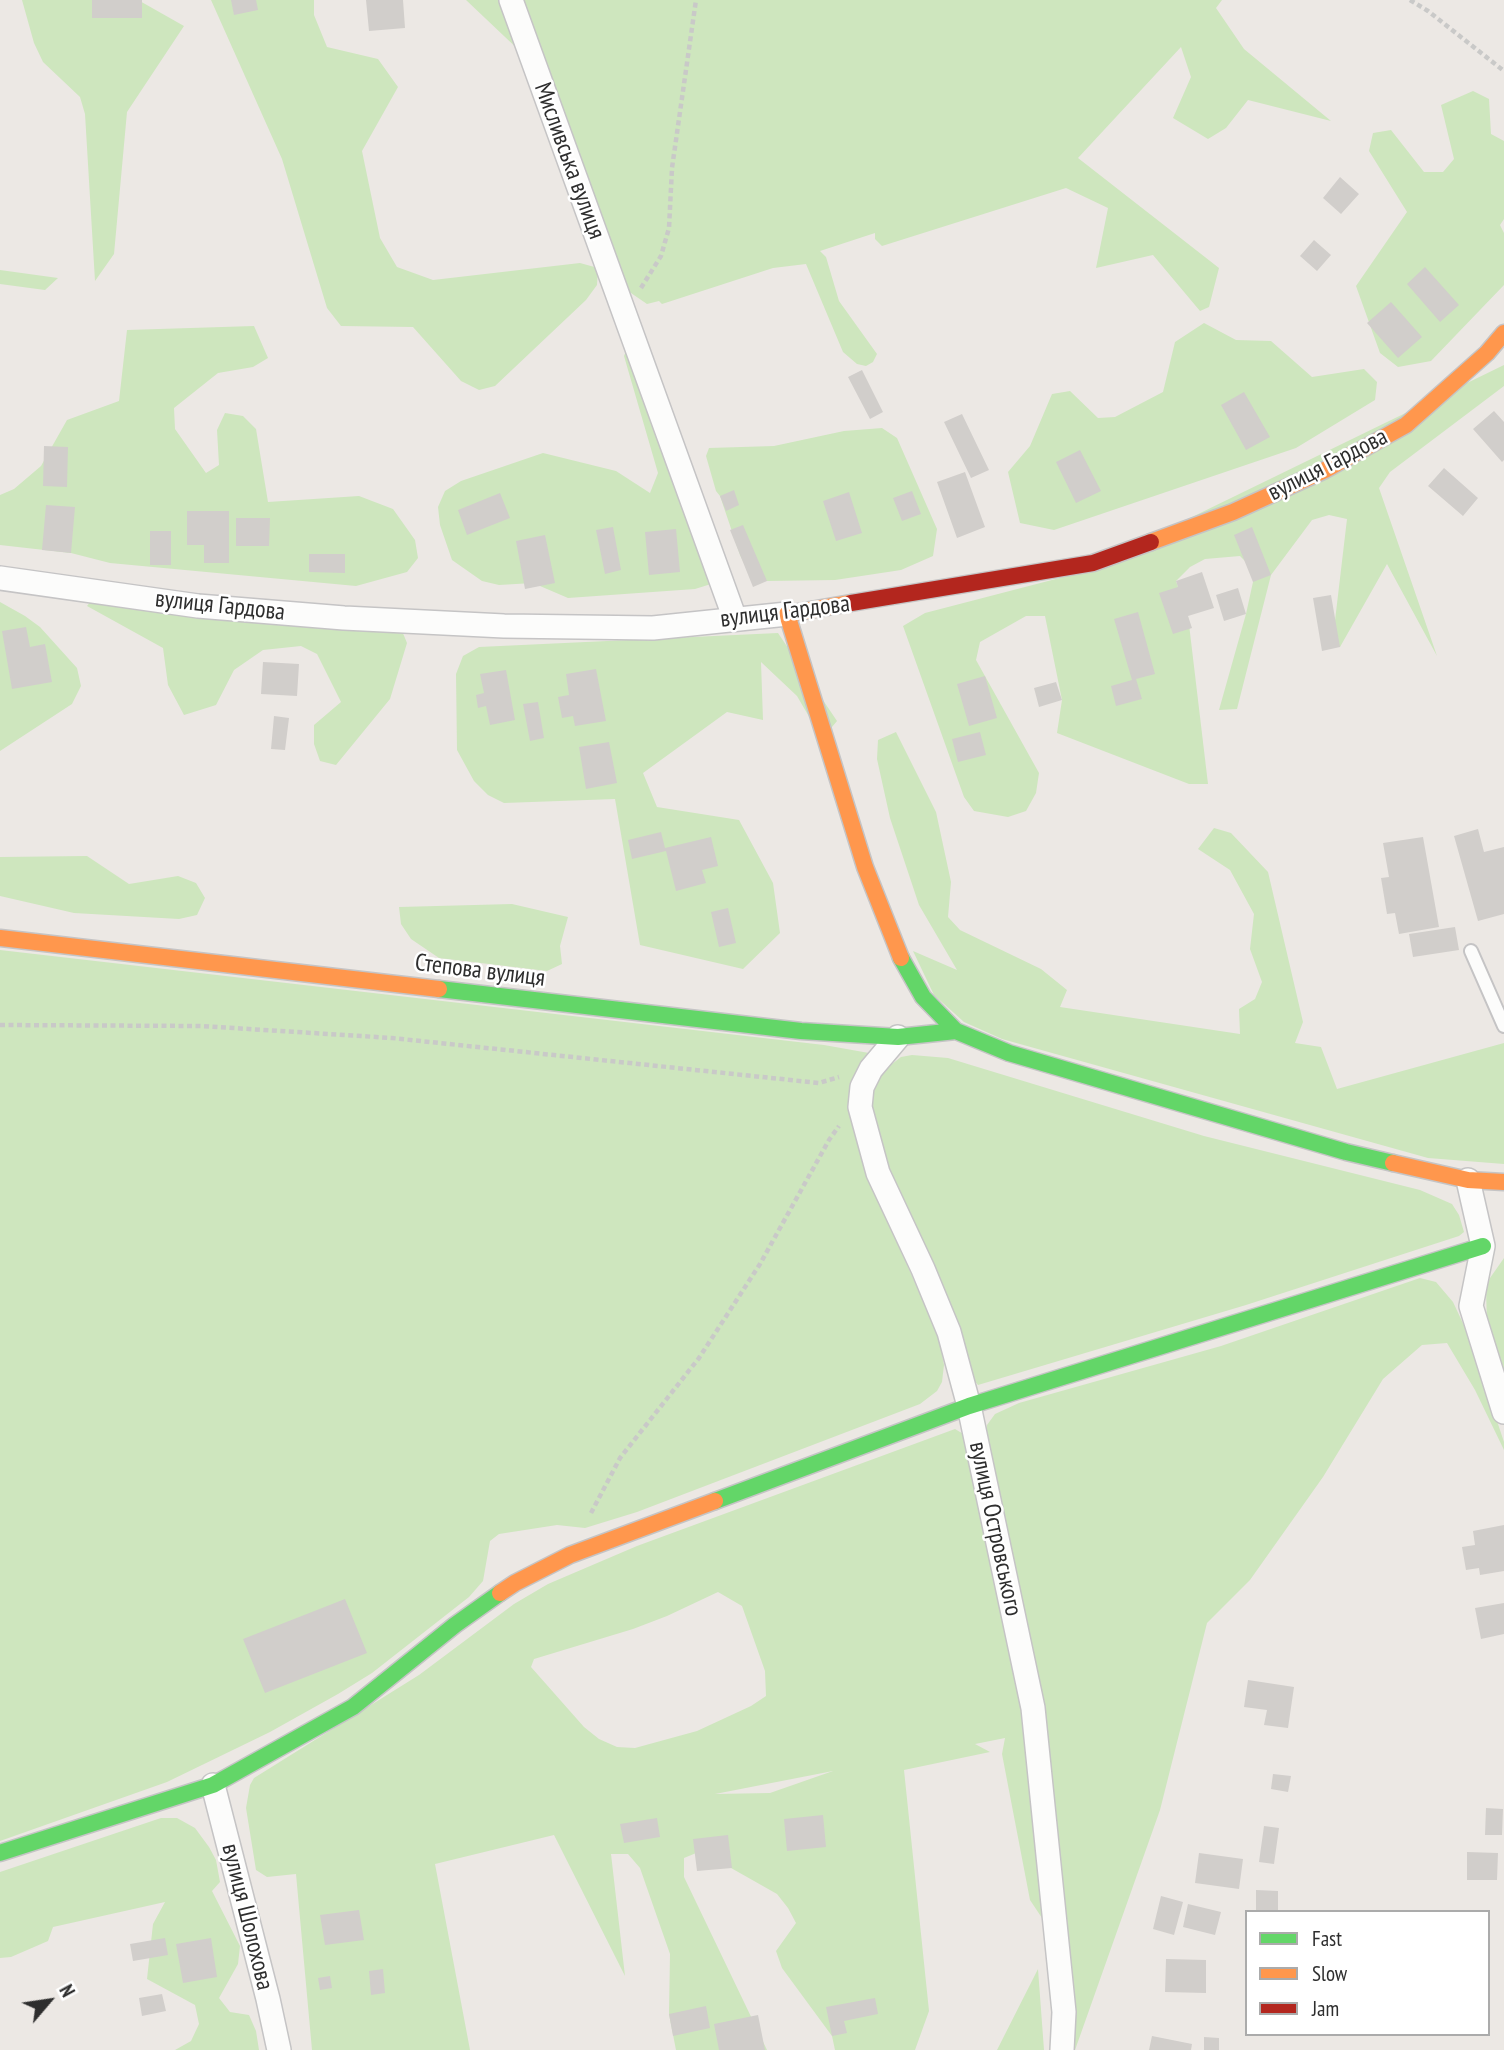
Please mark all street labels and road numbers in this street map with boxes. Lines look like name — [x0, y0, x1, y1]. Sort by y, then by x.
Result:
street label: Мисливська вулиця — [527, 79, 611, 243]
street label: вулиця Гардова — [1263, 423, 1393, 507]
street label: вулиця Гардова — [154, 585, 286, 627]
street label: вулиця Гардова — [719, 590, 851, 634]
street label: Степова вулиця — [413, 949, 547, 993]
street label: вулиця Островського — [962, 1439, 1028, 1619]
street label: вулиця Шолохова — [215, 1841, 279, 1993]

